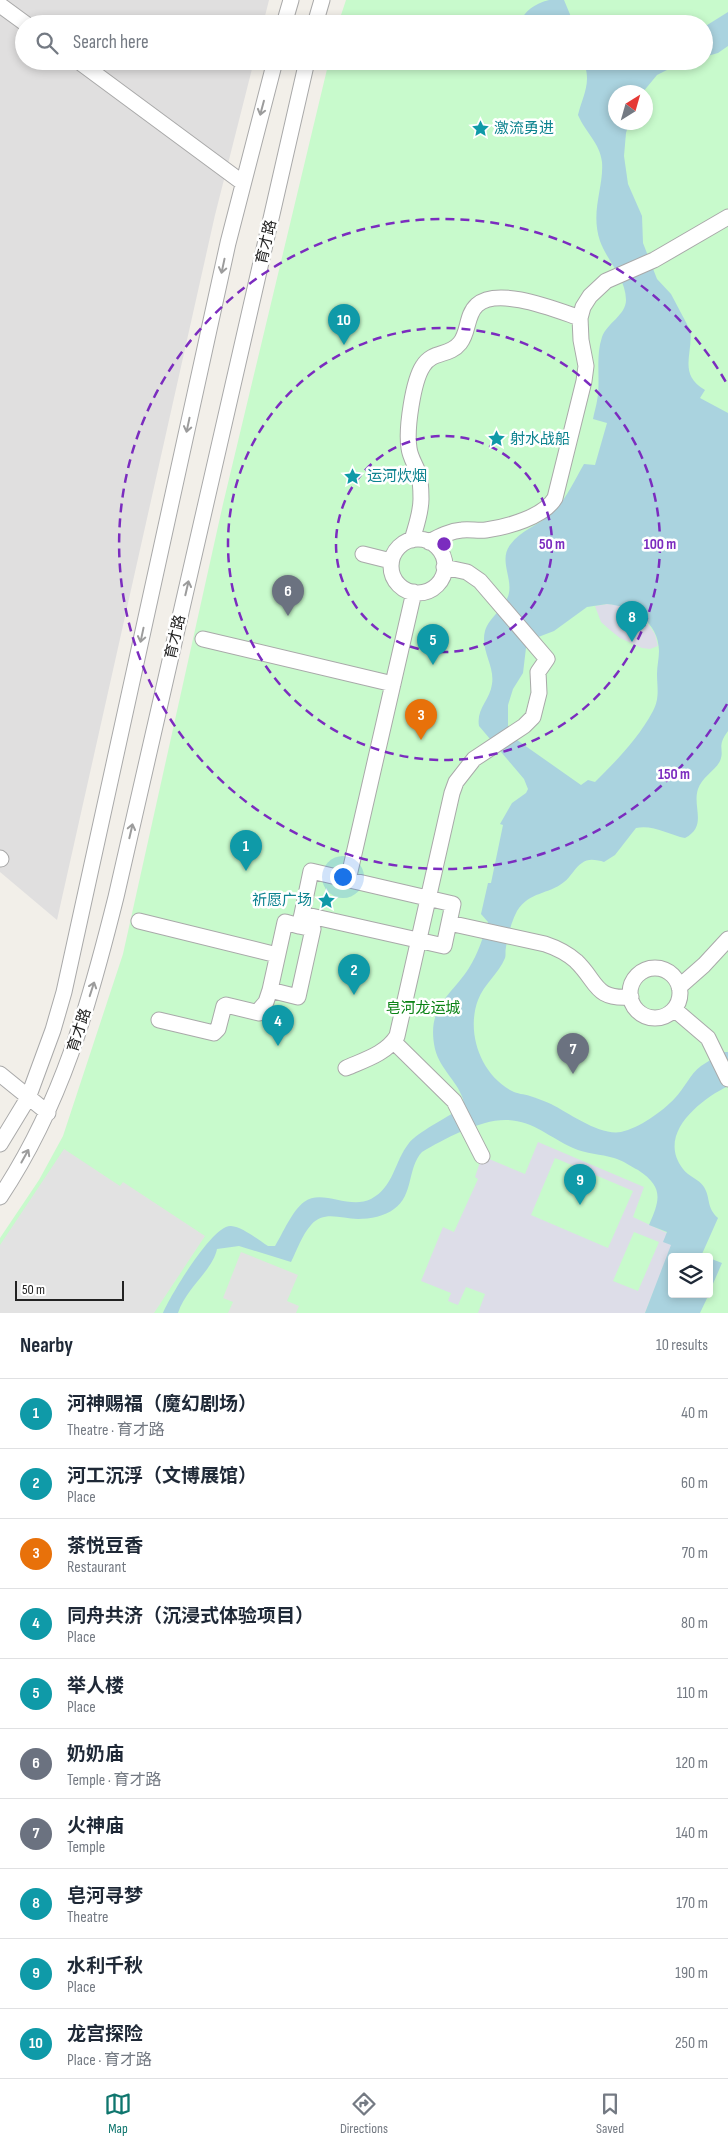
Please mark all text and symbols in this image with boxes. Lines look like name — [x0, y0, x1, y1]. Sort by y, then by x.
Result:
search box — [15, 15, 713, 70]
icon: search — [33, 29, 61, 57]
text: Search here — [73, 31, 149, 54]
north arrow — [608, 85, 653, 130]
one-way arrow — [257, 100, 267, 116]
place icon: 激流勇进 — [470, 118, 490, 138]
place label: 激流勇进 — [494, 119, 554, 138]
street label: 育才路 — [252, 218, 281, 266]
one-way arrow — [218, 258, 227, 274]
pin: 10 — [328, 304, 360, 345]
one-way arrow — [183, 416, 192, 432]
place icon: 射水战船 — [486, 429, 506, 449]
place label: 射水战船 — [510, 430, 570, 449]
place icon: 运河炊烟 — [343, 466, 363, 486]
place label: 运河炊烟 — [367, 467, 427, 486]
centre of rings — [435, 535, 453, 553]
text: 50 m — [539, 535, 565, 554]
text: 100 m — [644, 535, 676, 554]
pin: 6 — [272, 575, 304, 616]
one-way arrow — [183, 580, 192, 596]
pin: 8 — [616, 601, 648, 642]
street label: 育才路 — [161, 613, 190, 661]
pin: 5 — [417, 624, 449, 665]
one-way arrow — [137, 626, 146, 642]
pin: 3 — [405, 699, 437, 740]
text: 150 m — [658, 765, 690, 784]
one-way arrow — [127, 824, 136, 840]
pin: 1 — [230, 830, 262, 871]
your location — [330, 864, 356, 890]
place icon: 祈愿广场 — [316, 890, 336, 910]
place label: 祈愿广场 — [252, 891, 312, 910]
pin: 2 — [338, 954, 370, 995]
one-way arrow — [88, 982, 98, 998]
park label: 皂河龙运城 — [385, 999, 461, 1018]
pin: 4 — [262, 1005, 294, 1046]
street label: 育才路 — [63, 1006, 95, 1054]
pin: 7 — [557, 1033, 589, 1074]
one-way arrow — [20, 1148, 30, 1163]
pin: 9 — [564, 1164, 596, 1205]
map controls — [668, 1253, 713, 1298]
button: layers — [668, 1253, 713, 1298]
scale bar — [15, 1278, 124, 1301]
text: 50 m — [22, 1281, 45, 1298]
text: Nearby — [20, 1333, 73, 1358]
text: 10 results — [656, 1336, 708, 1355]
text: 河神赐福（魔幻剧场） — [67, 1393, 257, 1416]
text: 1 — [33, 1404, 39, 1423]
text: 40 m — [681, 1404, 708, 1423]
text: Theatre · 育才路 — [67, 1421, 165, 1440]
text: 河工沉浮（文博展馆） — [67, 1465, 257, 1488]
text: 2 — [32, 1474, 40, 1493]
text: 60 m — [681, 1474, 708, 1493]
text: Place — [67, 1488, 96, 1507]
text: 茶悦豆香 — [67, 1535, 143, 1558]
text: 3 — [32, 1544, 40, 1563]
text: 70 m — [682, 1544, 708, 1563]
text: Restaurant — [67, 1558, 126, 1577]
text: 同舟共济（沉浸式体验项目） — [67, 1605, 314, 1628]
text: 4 — [32, 1614, 40, 1633]
text: 80 m — [681, 1614, 708, 1633]
text: Place — [67, 1628, 96, 1647]
text: 举人楼 — [67, 1675, 124, 1698]
text: 5 — [32, 1684, 40, 1703]
text: 110 m — [677, 1684, 708, 1703]
text: Place — [67, 1698, 96, 1717]
text: 奶奶庙 — [67, 1743, 124, 1766]
text: 6 — [32, 1754, 40, 1773]
text: 120 m — [676, 1754, 708, 1773]
text: Temple · 育才路 — [67, 1771, 161, 1790]
text: 火神庙 — [67, 1815, 124, 1838]
text: 7 — [33, 1824, 39, 1843]
text: 140 m — [676, 1824, 708, 1843]
text: Temple — [67, 1838, 105, 1857]
text: 皂河寻梦 — [67, 1885, 143, 1908]
text: 8 — [32, 1894, 40, 1913]
text: 170 m — [676, 1894, 708, 1913]
text: Theatre — [67, 1908, 108, 1927]
text: 水利千秋 — [67, 1955, 143, 1978]
text: 9 — [32, 1964, 40, 1983]
text: 190 m — [675, 1964, 708, 1983]
text: Place — [67, 1978, 96, 1997]
text: 龙宫探险 — [67, 2023, 143, 2046]
text: 10 — [29, 2034, 43, 2053]
text: 250 m — [675, 2034, 708, 2053]
text: Place · 育才路 — [67, 2051, 152, 2070]
tab: Map — [104, 2090, 132, 2137]
tab: Directions — [340, 2090, 388, 2137]
tab: Saved — [596, 2090, 624, 2137]

